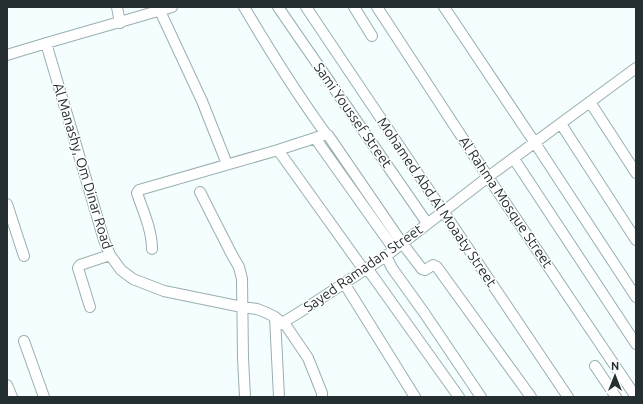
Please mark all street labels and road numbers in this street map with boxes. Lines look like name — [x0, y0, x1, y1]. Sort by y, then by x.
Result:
street label: Sami Youssef Street — [311, 59, 396, 171]
street label: Al Manashy, Om Dinar Road — [50, 81, 116, 251]
street label: Mohamed Abd Al Moaaty Street — [374, 114, 500, 290]
street label: Al Rahma Mosque Street — [456, 133, 556, 271]
street label: Sayed Ramadan Street — [301, 221, 426, 315]

